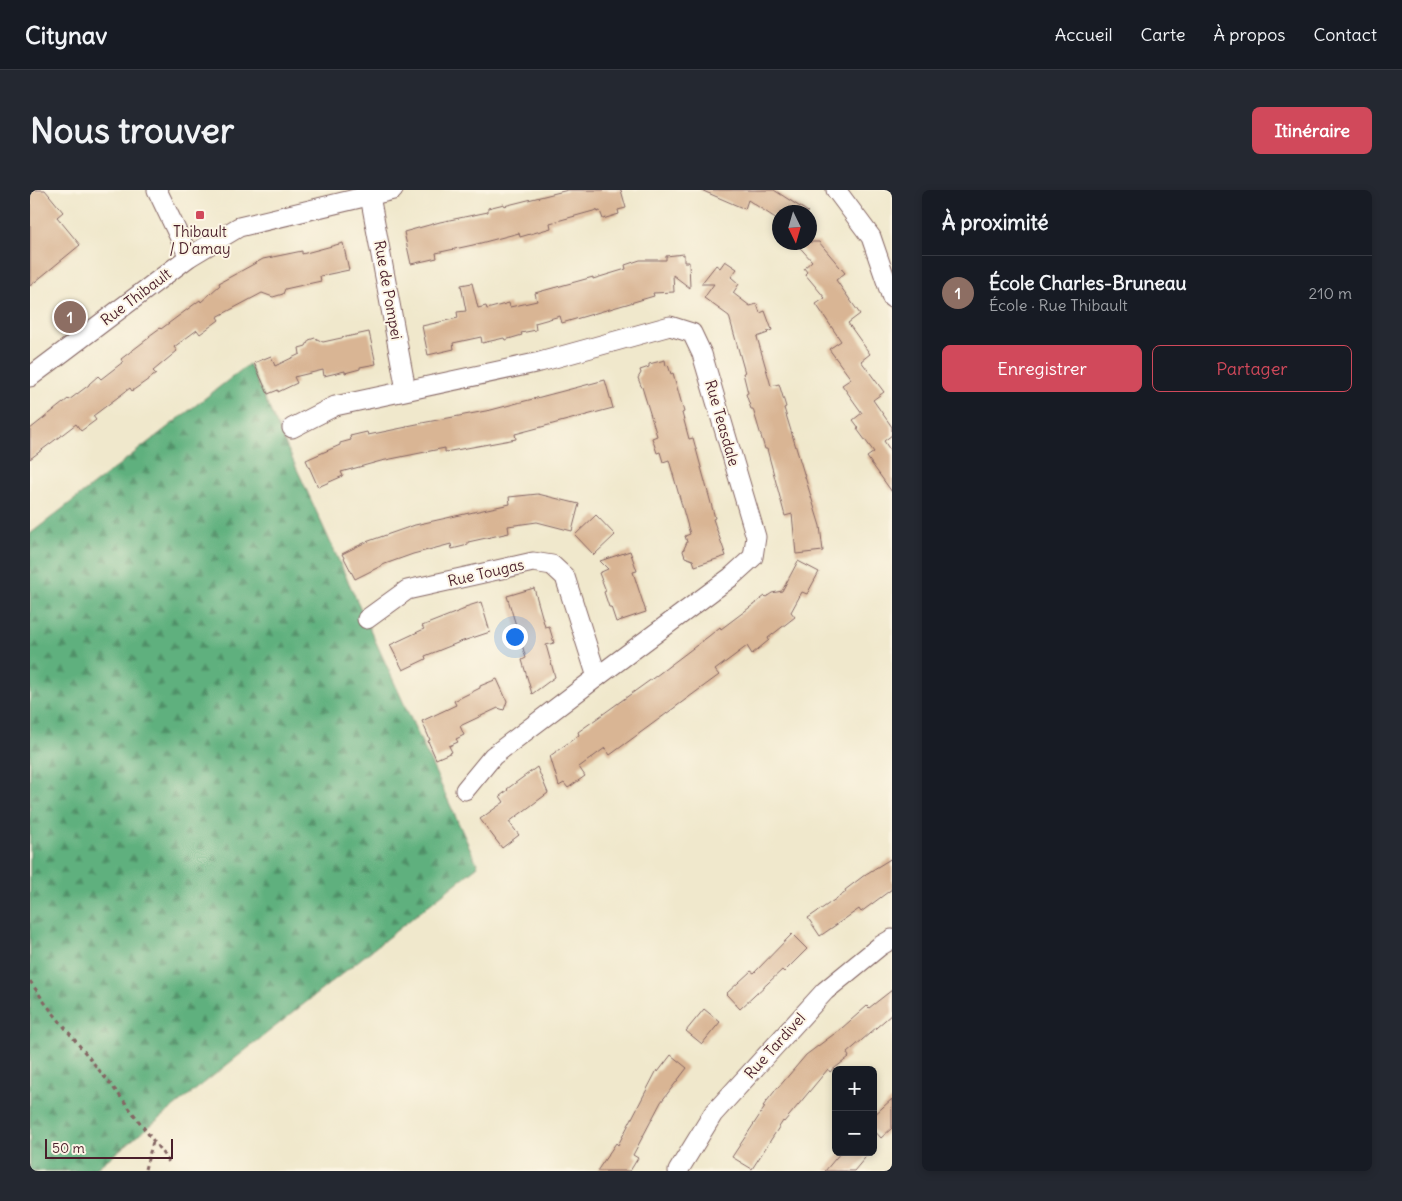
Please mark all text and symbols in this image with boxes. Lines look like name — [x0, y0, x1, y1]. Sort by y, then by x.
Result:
text: Citynav — [25, 20, 107, 50]
text: Accueil — [1055, 23, 1113, 46]
text: Carte — [1141, 23, 1186, 46]
text: À propos — [1214, 23, 1285, 46]
text: Contact — [1313, 23, 1377, 46]
button: Itinéraire — [1252, 107, 1372, 154]
text: Nous trouver — [30, 108, 234, 152]
north arrow — [772, 205, 817, 250]
marker: Thibault / D'amay — [194, 209, 206, 221]
text: À proximité — [942, 209, 1049, 236]
place label: Thibault / D'amay — [170, 222, 231, 258]
street label: Rue de Pompei — [370, 239, 407, 341]
street label: Rue Thibault — [97, 264, 175, 329]
text: École Charles-Bruneau — [989, 271, 1187, 295]
text: 1 — [955, 283, 961, 303]
text: 210 m — [1309, 283, 1352, 303]
text: École · Rue Thibault — [989, 295, 1128, 315]
pin: 1 — [54, 298, 86, 336]
button: Enregistrer — [942, 345, 1142, 392]
button: Partager — [1152, 345, 1352, 392]
street label: Rue Teasdale — [701, 378, 744, 468]
street label: Rue Tougas — [446, 554, 526, 590]
your location — [502, 624, 528, 650]
street label: Rue Tardivel — [740, 1009, 809, 1083]
map controls — [832, 1066, 877, 1156]
button: + — [832, 1066, 877, 1111]
button: − — [832, 1111, 877, 1156]
scale bar — [45, 1136, 172, 1159]
text: 50 m — [52, 1139, 85, 1157]

